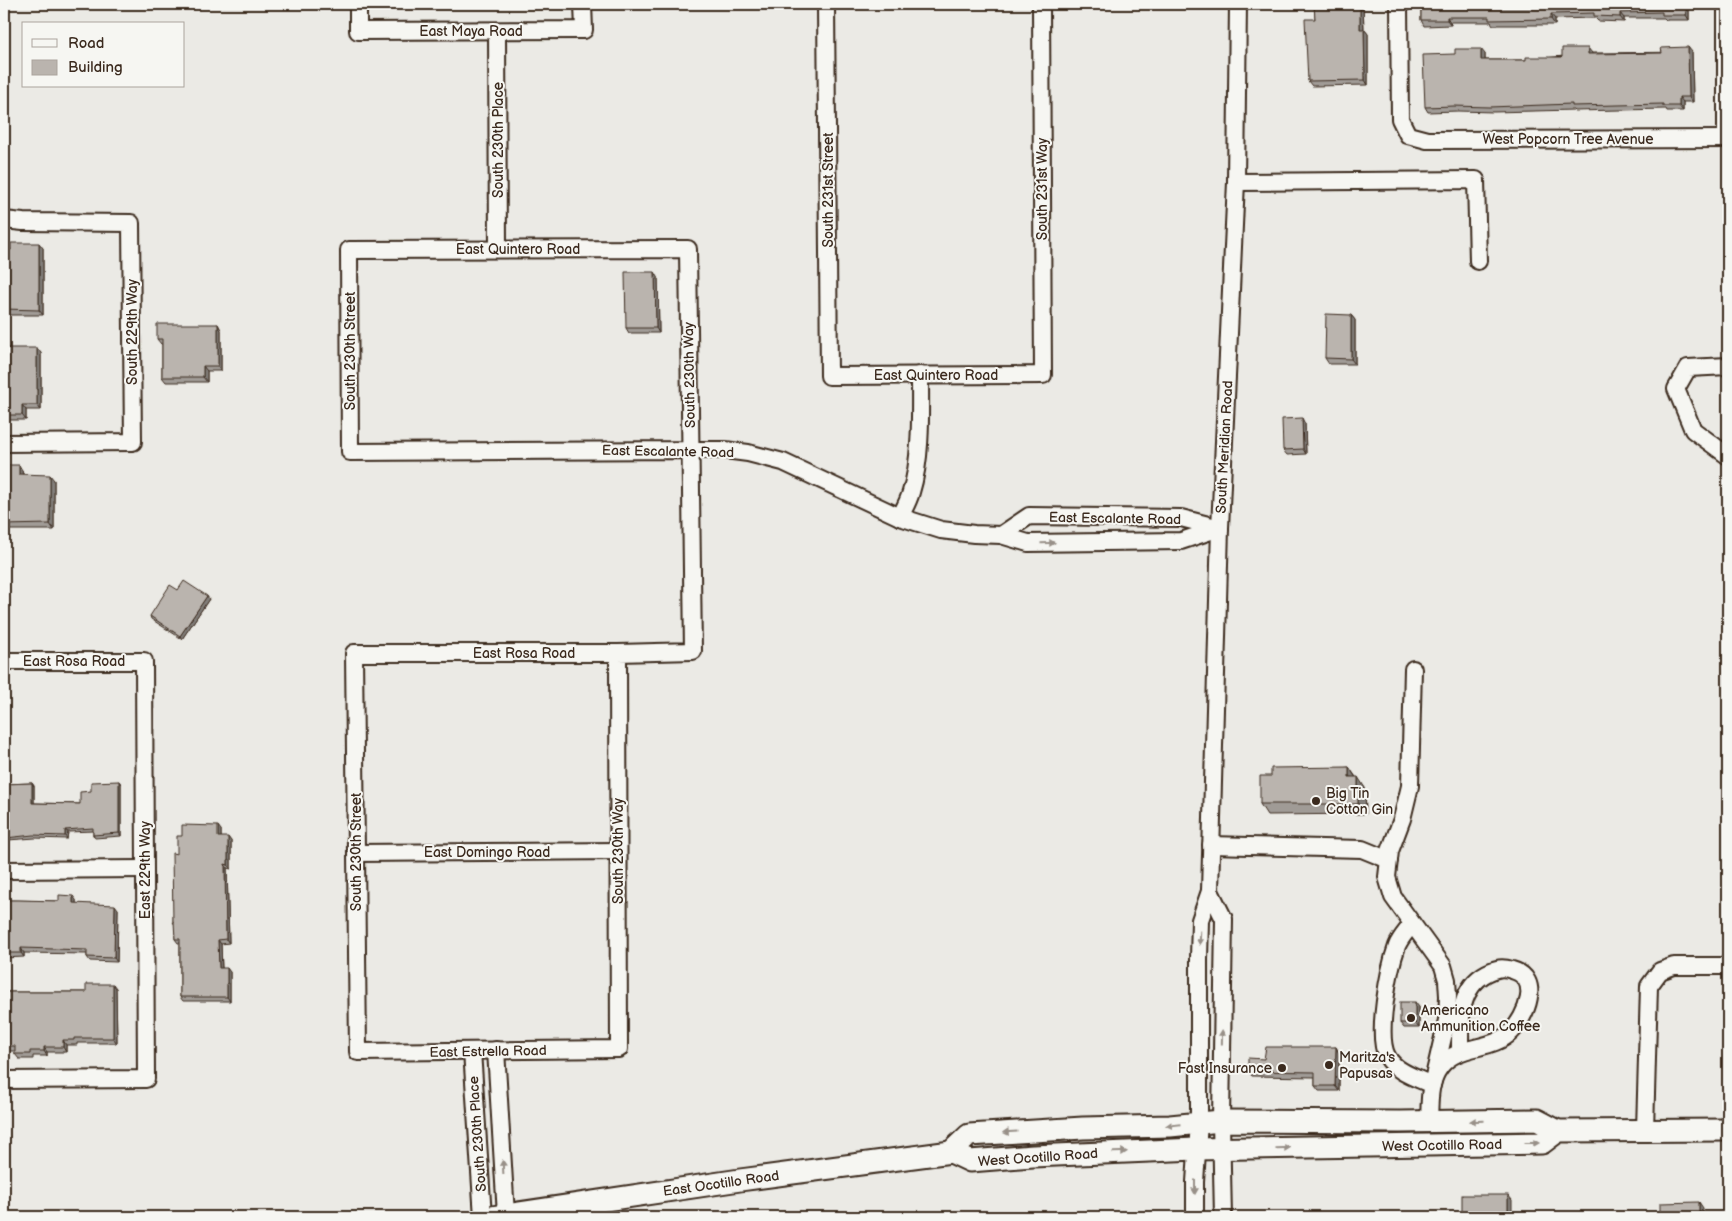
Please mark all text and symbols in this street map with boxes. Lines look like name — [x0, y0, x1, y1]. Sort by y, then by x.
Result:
legend — [22, 22, 185, 88]
street label: East Maya Road — [419, 23, 523, 40]
text: Road — [68, 34, 104, 53]
text: Building — [68, 58, 123, 77]
street label: South 230th Place — [490, 82, 507, 198]
street label: West Popcorn Tree Avenue — [1482, 131, 1654, 148]
street label: South 231st Street — [820, 132, 837, 248]
street label: South 231st Way — [1034, 137, 1051, 240]
street label: East Quintero Road — [456, 241, 580, 258]
street label: South 229th Way — [124, 278, 141, 385]
street label: South 230th Street — [342, 291, 359, 410]
street label: South 230th Way — [680, 321, 699, 428]
street label: East Quintero Road — [874, 367, 998, 384]
street label: South Meridian Road — [1213, 380, 1236, 514]
street label: East Escalante Road — [602, 442, 734, 461]
street label: East Escalante Road — [1049, 509, 1181, 528]
one-way arrow — [1040, 539, 1056, 547]
street label: East Rosa Road — [473, 645, 575, 662]
street label: East Rosa Road — [23, 653, 125, 670]
place label: Big Tin Cotton Gin — [1326, 785, 1393, 818]
street label: South 230th Street — [348, 792, 365, 911]
marker: Big Tin Cotton Gin — [1310, 795, 1322, 807]
street label: South 230th Way — [610, 797, 627, 904]
street label: East 229th Way — [137, 820, 154, 919]
street label: East Domingo Road — [424, 844, 550, 861]
one-way arrow — [1195, 930, 1203, 946]
place label: Americano Ammunition Coffee — [1421, 1002, 1540, 1035]
marker: Americano Ammunition Coffee — [1405, 1012, 1417, 1024]
one-way arrow — [1218, 1029, 1226, 1045]
street label: East Estrella Road — [429, 1042, 547, 1061]
place label: Maritza's Papusas — [1339, 1049, 1395, 1082]
marker: Maritza's Papusas — [1323, 1059, 1335, 1071]
place label: Fast Insurance — [1178, 1060, 1272, 1077]
marker: Fast Insurance — [1276, 1062, 1288, 1074]
street label: South 230th Place — [465, 1075, 490, 1192]
one-way arrow — [1468, 1117, 1484, 1125]
one-way arrow — [1164, 1121, 1180, 1129]
one-way arrow — [1002, 1129, 1018, 1137]
street label: West Ocotillo Road — [1382, 1136, 1502, 1155]
one-way arrow — [1525, 1139, 1541, 1147]
one-way arrow — [1275, 1144, 1291, 1152]
street label: West Ocotillo Road — [977, 1145, 1099, 1170]
one-way arrow — [1112, 1148, 1128, 1156]
one-way arrow — [499, 1158, 507, 1174]
street label: East Ocotillo Road — [662, 1167, 780, 1200]
one-way arrow — [1191, 1179, 1199, 1195]

